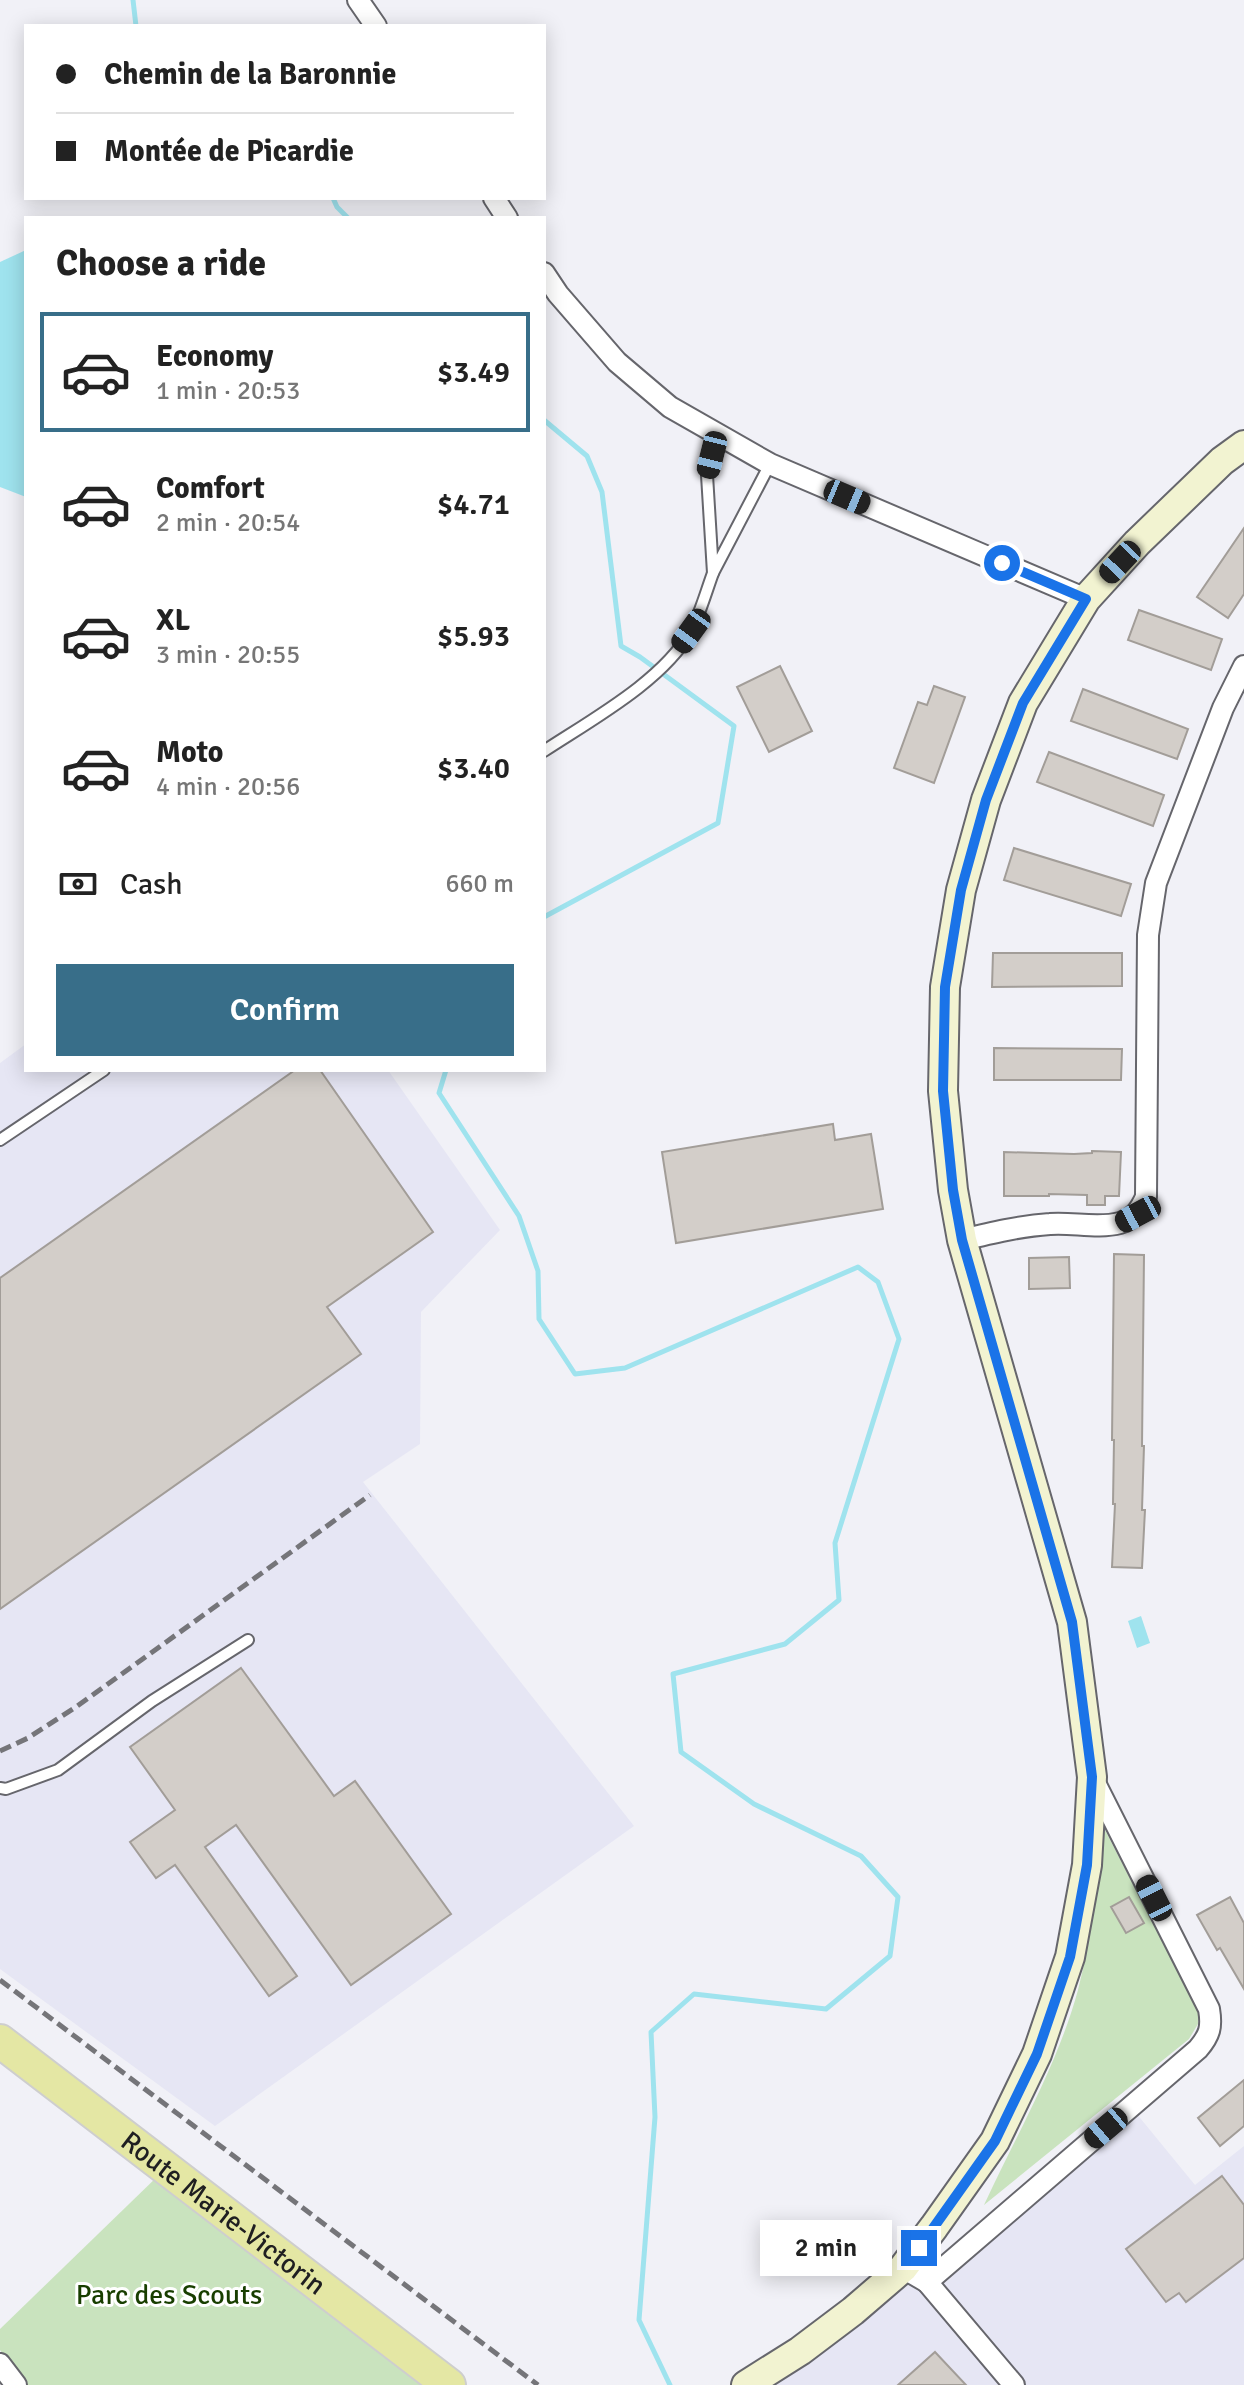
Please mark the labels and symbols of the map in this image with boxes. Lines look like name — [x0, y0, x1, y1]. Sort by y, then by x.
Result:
car — [695, 429, 729, 481]
car — [820, 477, 874, 517]
car — [1095, 536, 1145, 588]
route start — [984, 545, 1020, 581]
car — [667, 605, 715, 657]
car — [1111, 1192, 1165, 1236]
car — [1132, 1871, 1176, 1925]
car — [1080, 2103, 1132, 2153]
street label: Route Marie-Victorin — [114, 2124, 332, 2302]
callout: 2 min — [759, 2220, 891, 2276]
route end — [901, 2230, 937, 2266]
park label: Parc des Scouts — [76, 2278, 262, 2312]

